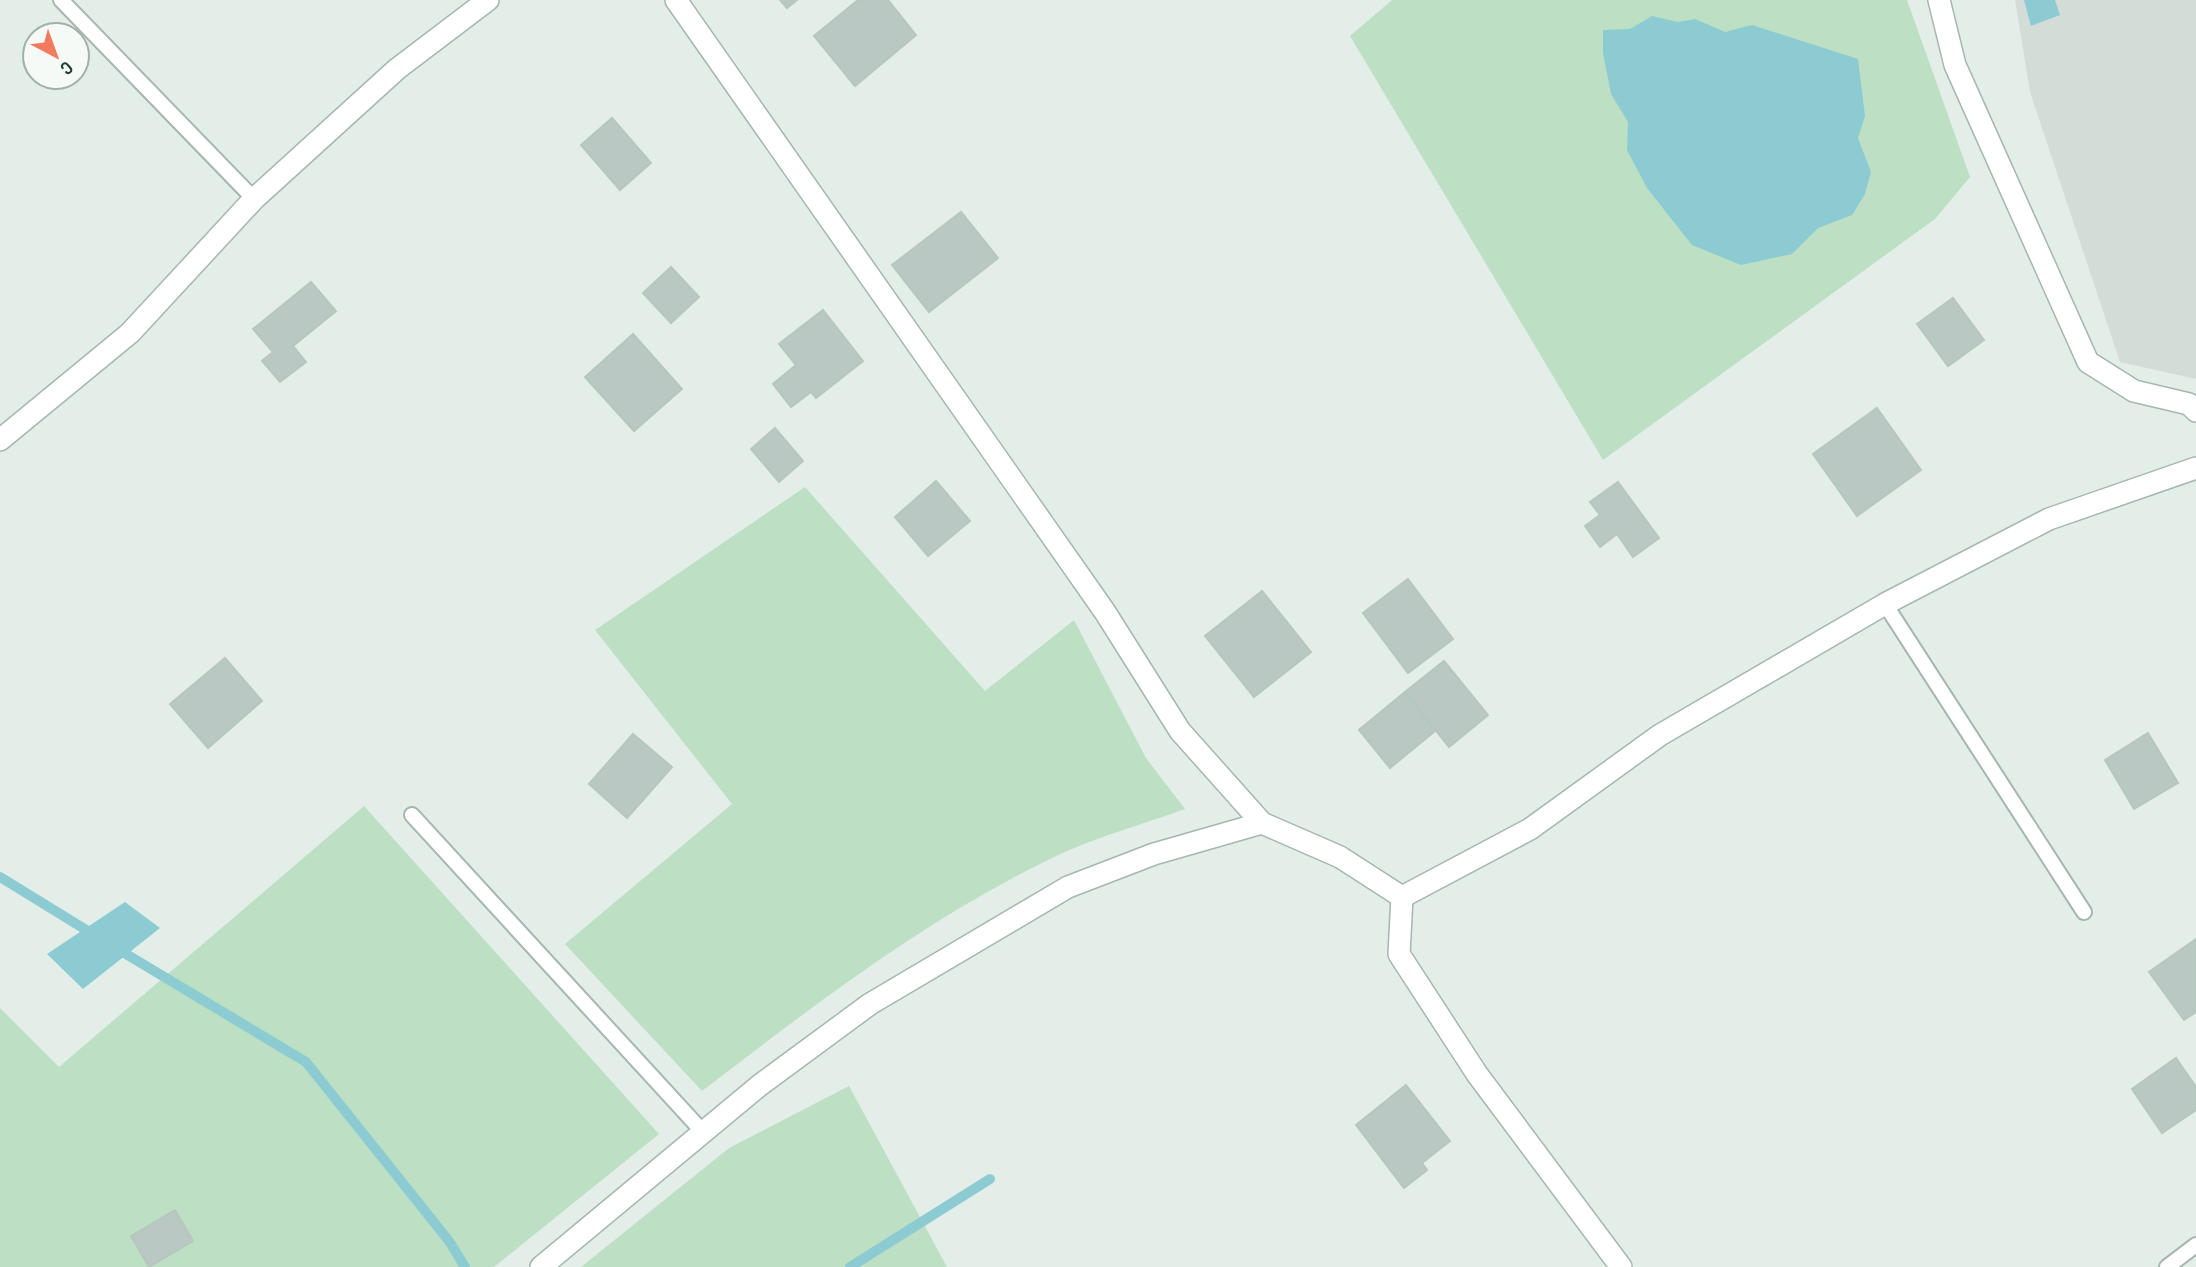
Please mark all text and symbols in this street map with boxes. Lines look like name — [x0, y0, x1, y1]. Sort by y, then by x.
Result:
north arrow — [21, 21, 91, 91]
text: С — [55, 56, 77, 80]

